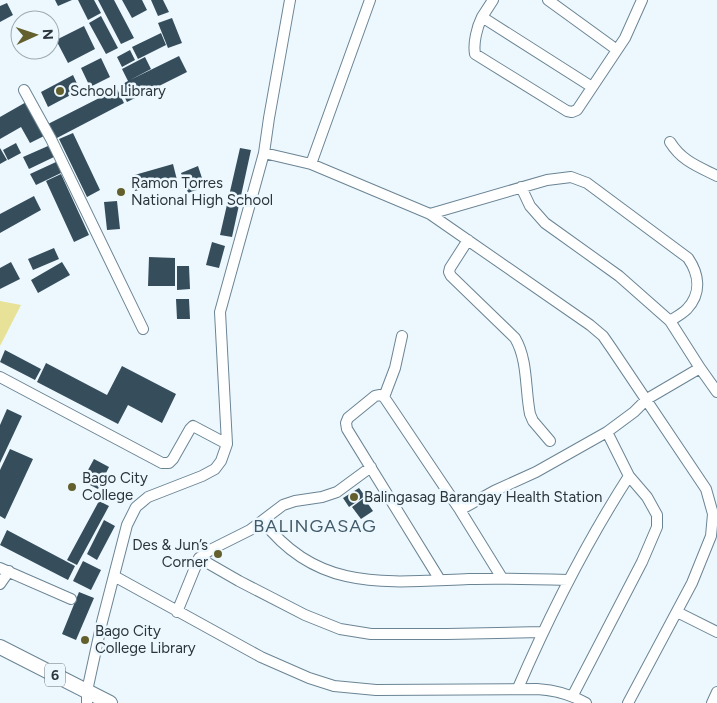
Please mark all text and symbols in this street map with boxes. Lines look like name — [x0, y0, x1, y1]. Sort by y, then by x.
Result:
north arrow — [10, 10, 60, 60]
text: N — [39, 28, 56, 40]
place label: School Library — [70, 82, 166, 100]
marker: School Library — [54, 85, 66, 97]
place label: Ramon Torres National High School — [131, 174, 273, 209]
marker: Ramon Torres National High School — [115, 186, 127, 198]
place label: Bago City College — [82, 469, 148, 504]
marker: Bago City College — [66, 481, 78, 493]
place label: Balingasag Barangay Health Station — [364, 488, 602, 506]
marker: Balingasag Barangay Health Station — [348, 491, 360, 503]
district label: BALINGASAG — [253, 515, 377, 537]
place label: Des & Jun’s Corner — [132, 536, 208, 571]
marker: Des & Jun’s Corner — [212, 548, 224, 560]
place label: Bago City College Library — [95, 622, 196, 657]
marker: Bago City College Library — [79, 634, 91, 646]
road number: 6 — [45, 664, 65, 686]

